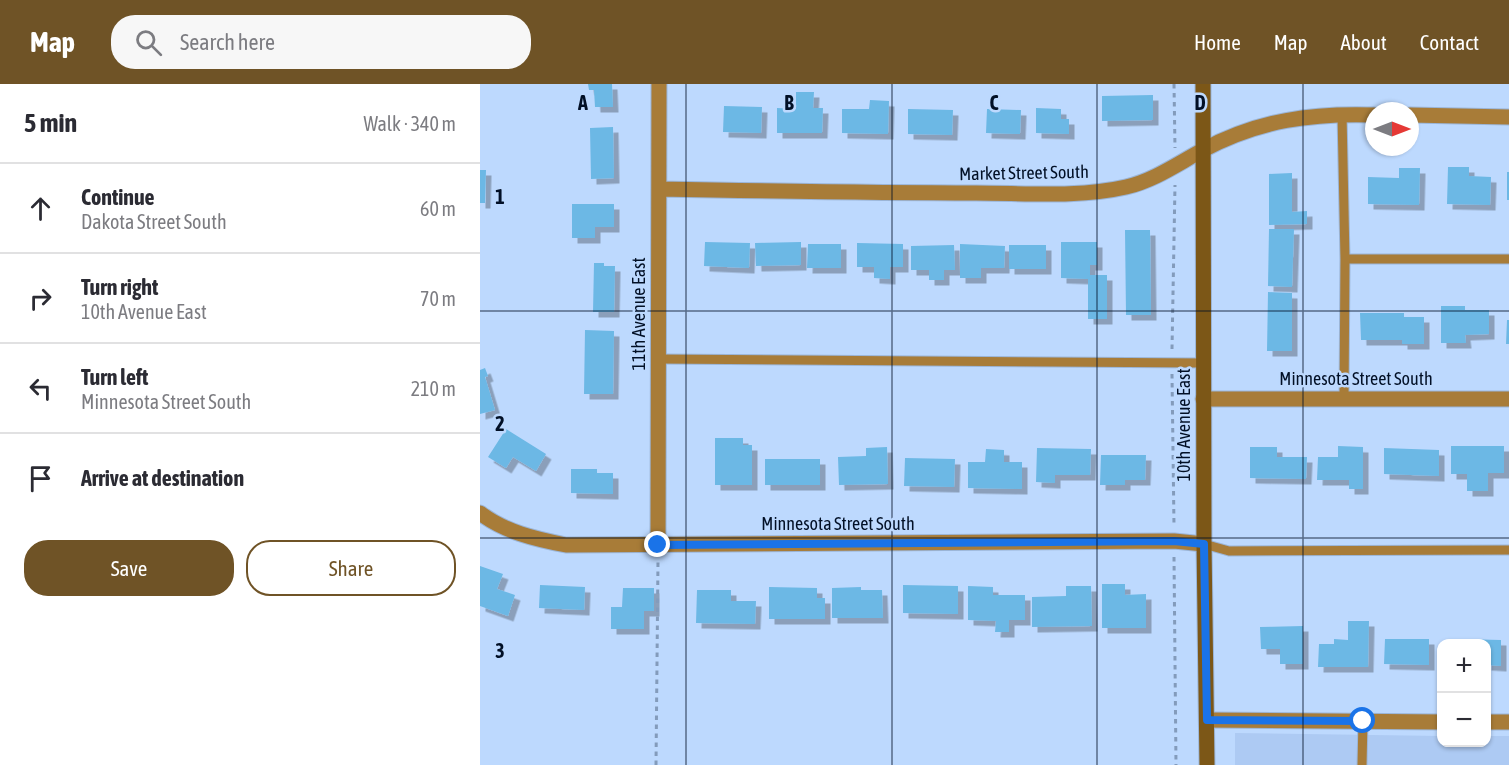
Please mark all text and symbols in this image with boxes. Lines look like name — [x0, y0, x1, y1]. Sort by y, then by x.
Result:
search box — [111, 15, 531, 69]
text: Map — [30, 26, 75, 58]
icon: search — [132, 26, 165, 59]
text: Search here — [180, 29, 275, 55]
text: Home — [1194, 30, 1241, 54]
text: Map — [1274, 30, 1308, 54]
text: About — [1341, 30, 1387, 54]
text: Contact — [1420, 30, 1479, 54]
text: A — [577, 91, 588, 114]
text: B — [784, 91, 794, 114]
text: C — [990, 91, 999, 114]
text: D — [1194, 91, 1206, 114]
north arrow — [1365, 102, 1419, 156]
text: 5 min — [24, 108, 77, 138]
text: Walk · 340 m — [364, 112, 456, 135]
street label: Market Street South — [959, 161, 1089, 184]
text: Continue — [81, 184, 155, 210]
text: 1 — [495, 185, 505, 208]
icon: ahead — [24, 192, 57, 225]
text: 60 m — [420, 197, 456, 220]
text: Dakota Street South — [81, 210, 227, 233]
street label: 11th Avenue East — [628, 257, 649, 371]
text: Turn right — [81, 274, 158, 300]
icon: right — [24, 282, 57, 315]
text: 70 m — [420, 287, 456, 310]
text: 10th Avenue East — [81, 300, 207, 323]
text: Turn left — [81, 364, 148, 390]
street label: 10th Avenue East — [1173, 368, 1194, 482]
street label: Minnesota Street South — [1279, 368, 1433, 389]
icon: left — [24, 372, 57, 405]
text: 210 m — [411, 377, 456, 400]
text: Minnesota Street South — [81, 390, 251, 413]
text: 2 — [495, 412, 505, 435]
icon: arrive — [24, 462, 57, 495]
text: Arrive at destination — [81, 465, 244, 491]
street label: Minnesota Street South — [761, 513, 915, 534]
route end — [644, 531, 670, 557]
button: Save — [24, 540, 234, 596]
button: Share — [246, 540, 456, 596]
text: 3 — [495, 639, 505, 662]
map controls — [1437, 639, 1491, 747]
button: + — [1437, 639, 1491, 693]
button: − — [1437, 693, 1491, 747]
route start — [1349, 707, 1375, 733]

